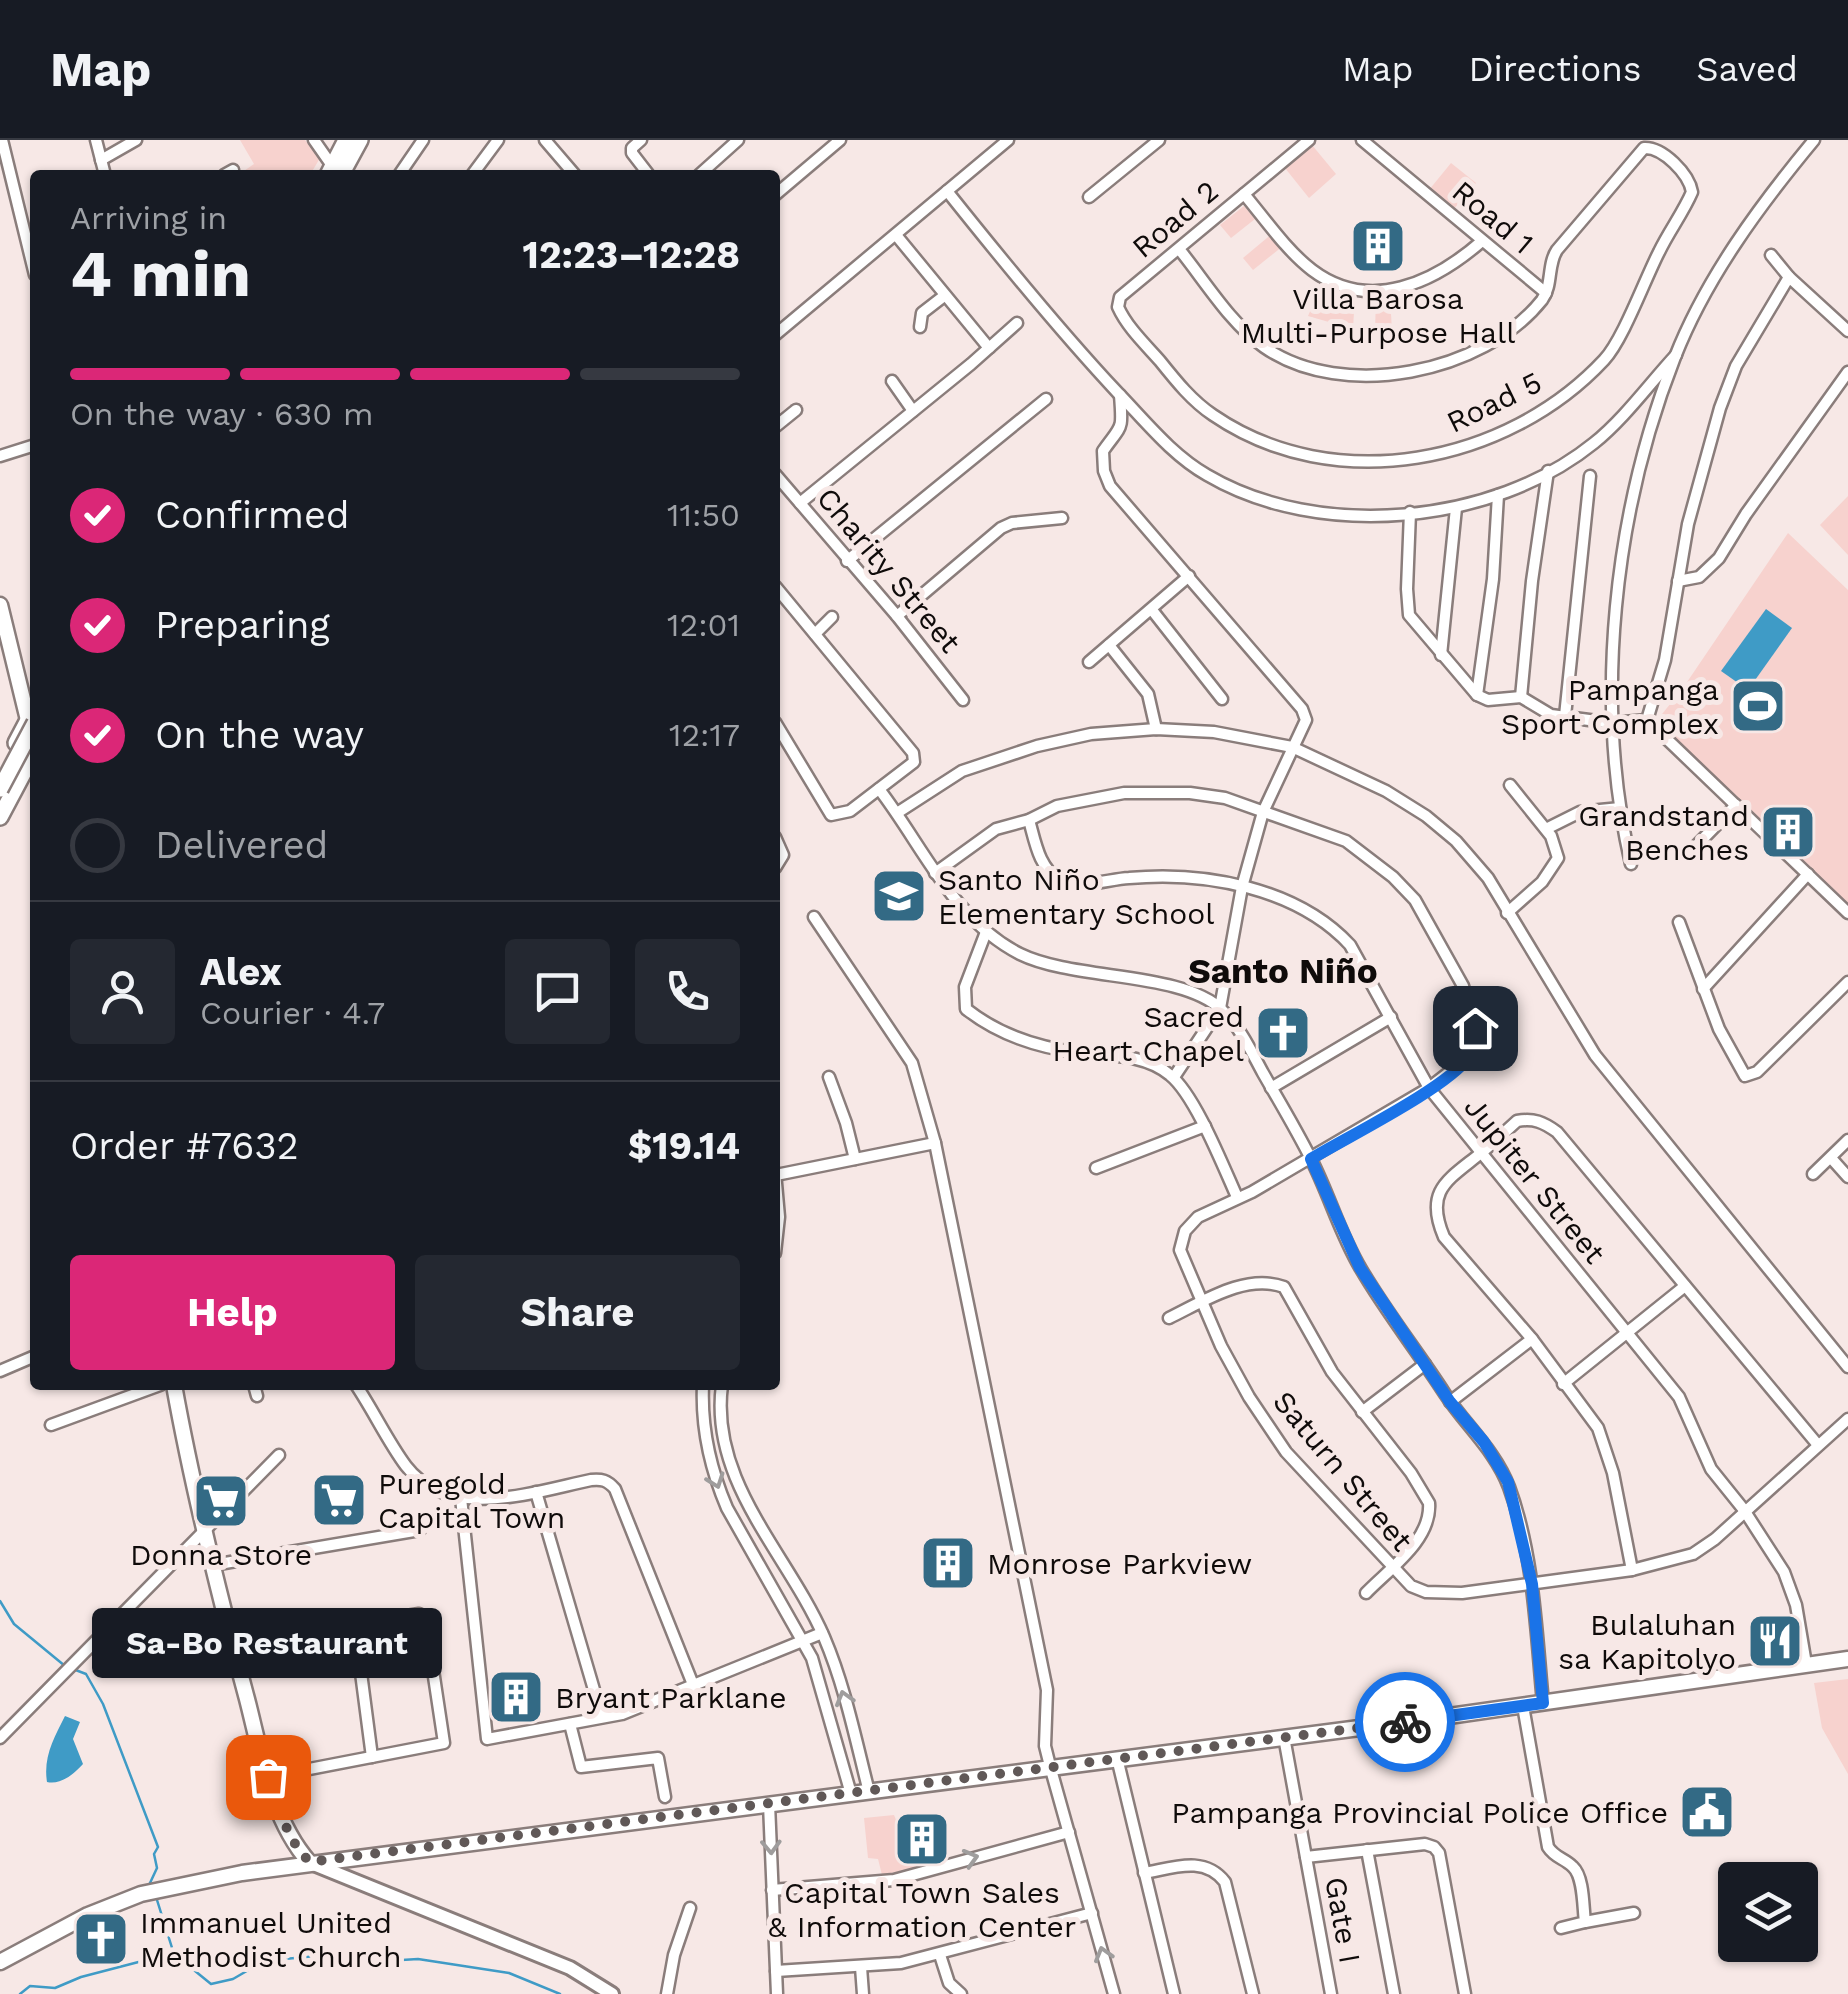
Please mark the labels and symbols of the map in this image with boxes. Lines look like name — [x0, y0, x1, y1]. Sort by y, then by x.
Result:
street label: Road 2 — [1125, 173, 1225, 265]
street label: Road 1 — [1446, 173, 1540, 261]
building icon: Villa Barosa Multi-Purpose Hall — [1348, 216, 1408, 276]
place label: Villa Barosa Multi-Purpose Hall — [1241, 281, 1515, 350]
street label: Road 5 — [1441, 364, 1547, 440]
street label: Charity Street — [810, 481, 968, 660]
place label: Pampanga Sport Complex — [1501, 672, 1719, 741]
sports icon: Pampanga Sport Complex — [1728, 676, 1788, 736]
place label: Grandstand Benches — [1578, 798, 1749, 867]
building icon: Grandstand Benches — [1758, 802, 1818, 862]
place label: Santo Niño Elementary School — [938, 862, 1214, 931]
school or university icon: Santo Niño Elementary School — [869, 866, 929, 926]
district label: Santo Niño — [1188, 950, 1378, 992]
pin — [1433, 986, 1518, 1071]
place label: Sacred Heart Chapel — [1052, 999, 1244, 1068]
church icon: Sacred Heart Chapel — [1253, 1003, 1313, 1063]
street label: Jupiter Street — [1457, 1090, 1613, 1271]
street label: Saturn Street — [1266, 1384, 1420, 1558]
place label: Puregold Capital Town — [378, 1466, 565, 1535]
supermarket icon: Puregold Capital Town — [309, 1470, 369, 1530]
supermarket icon: Donna Store — [191, 1471, 251, 1531]
one-way arrow — [704, 1471, 725, 1488]
building icon: Monrose Parkview — [918, 1533, 978, 1593]
place label: Donna Store — [130, 1537, 312, 1572]
place label: Monrose Parkview — [987, 1546, 1252, 1581]
callout: Sa-Bo Restaurant — [93, 1607, 443, 1677]
place label: Bulaluhan sa Kapitolyo — [1558, 1607, 1736, 1676]
restaurant icon: Bulaluhan sa Kapitolyo — [1745, 1611, 1805, 1671]
building icon: Bryant Parklane — [486, 1667, 546, 1727]
courier — [1355, 1672, 1455, 1772]
place label: Bryant Parklane — [555, 1680, 787, 1715]
one-way arrow — [834, 1690, 855, 1707]
pin — [226, 1735, 311, 1820]
public building icon: Pampanga Provincial Police Office — [1677, 1782, 1737, 1842]
place label: Pampanga Provincial Police Office — [1171, 1795, 1668, 1830]
building icon: Capital Town Sales & Information Center — [892, 1809, 952, 1869]
one-way arrow — [760, 1840, 781, 1855]
one-way arrow — [962, 1849, 979, 1870]
street label: Gate I — [1318, 1874, 1368, 1966]
place label: Capital Town Sales & Information Center — [768, 1875, 1076, 1944]
place label: Immanuel United Methodist Church — [140, 1905, 402, 1974]
church icon: Immanuel United Methodist Church — [71, 1909, 131, 1969]
one-way arrow — [1094, 1945, 1115, 1963]

